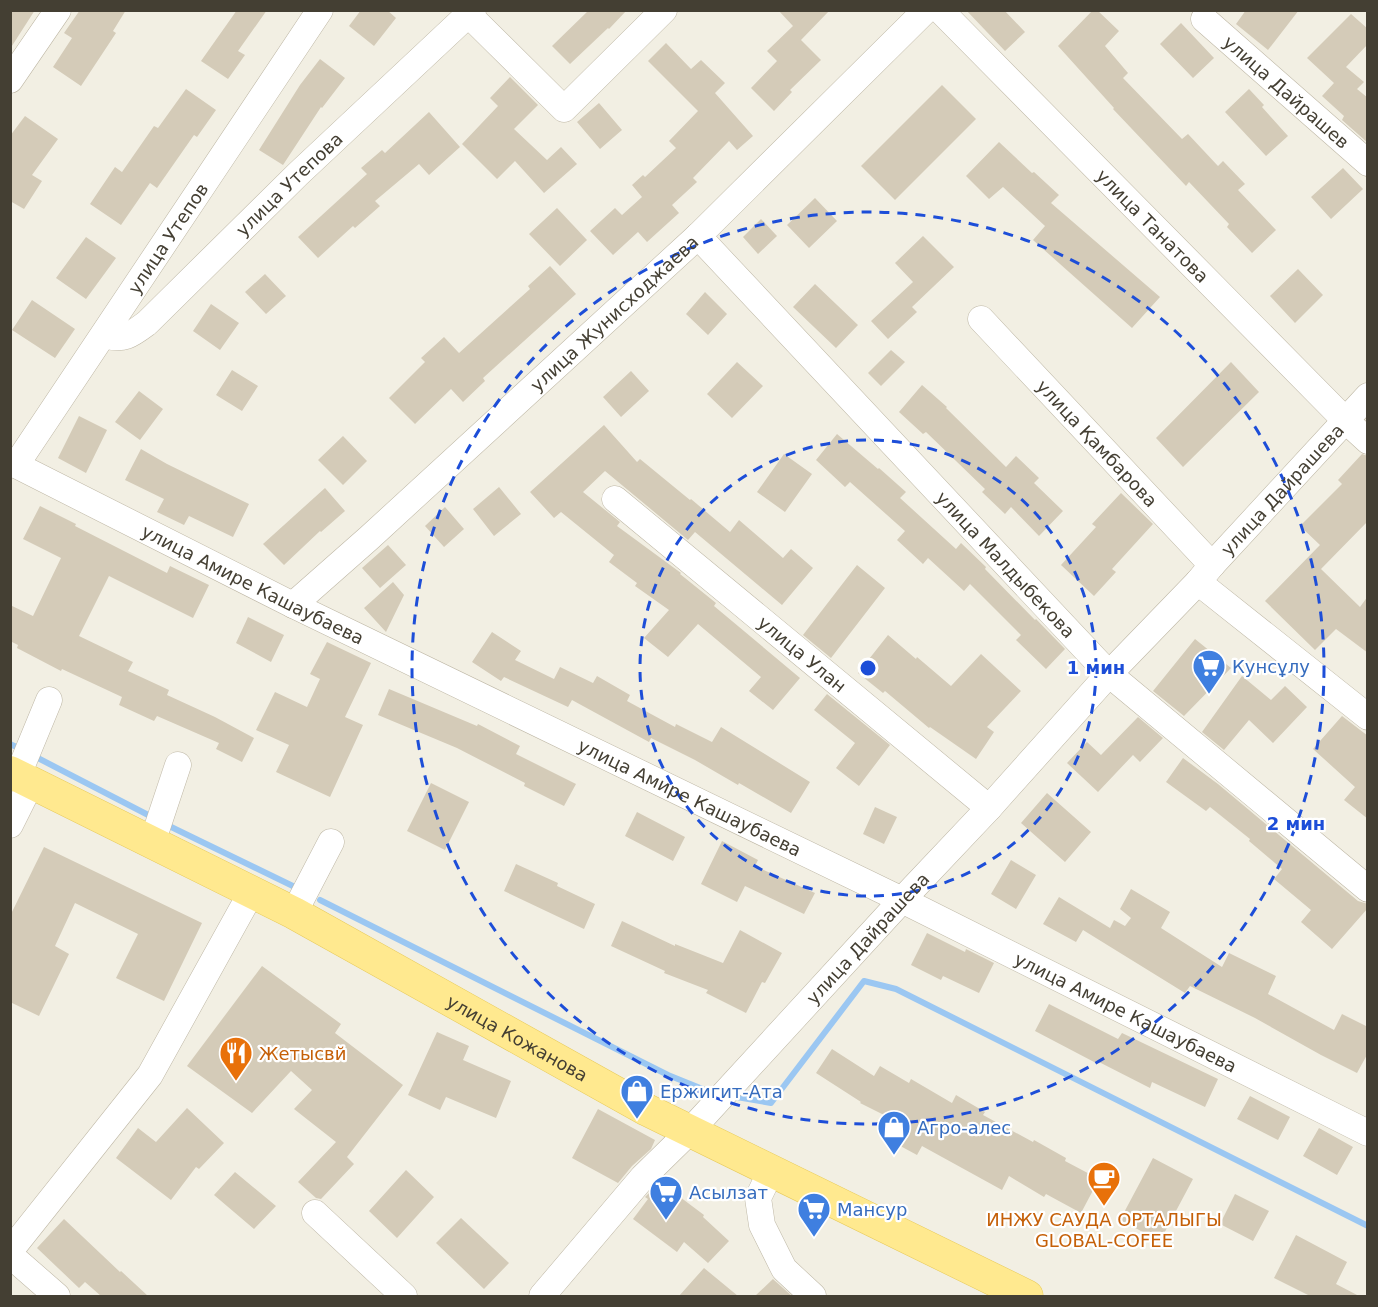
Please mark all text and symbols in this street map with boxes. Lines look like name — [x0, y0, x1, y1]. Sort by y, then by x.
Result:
street label: улица Дайрашев — [1219, 31, 1354, 152]
street label: улица Утепова — [231, 128, 346, 240]
street label: улица Танатова — [1092, 165, 1213, 287]
street label: улица Утепов — [123, 179, 212, 297]
street label: улица Жунисходжаева — [526, 231, 702, 395]
street label: улица Қамбарова — [1033, 375, 1162, 511]
street label: улица Дайрашева — [1216, 419, 1348, 559]
street label: улица Малдыбекова — [932, 486, 1080, 642]
street label: улица Амире Кашаубаева — [138, 520, 368, 648]
street label: улица Улан — [754, 611, 851, 696]
supermarket icon: Кунсұлу — [1191, 648, 1227, 695]
place label: Кунсұлу — [1232, 656, 1310, 677]
text: 1 мин — [1067, 657, 1125, 678]
centre of rings — [858, 658, 878, 678]
street label: улица Амире Кашаубаева — [575, 734, 805, 860]
text: 2 мин — [1267, 813, 1325, 834]
street label: улица Дайрашева — [802, 868, 933, 1008]
street label: улица Амире Кашаубаева — [1011, 948, 1240, 1076]
street label: улица Кожанова — [443, 990, 592, 1085]
restaurant icon: Жетысвй — [218, 1035, 254, 1082]
place label: Жетысвй — [259, 1043, 346, 1064]
shop icon: Ержигит-Ата — [619, 1073, 655, 1120]
place label: Ержигит-Ата — [660, 1081, 783, 1102]
shop icon: Агро-алес — [876, 1109, 912, 1156]
place label: Агро-алес — [917, 1117, 1011, 1138]
cafe icon: ИНЖУ САУДА ОРТАЛЫГЫ GLOBAL-COFEE — [1086, 1160, 1122, 1207]
supermarket icon: Асылзат — [648, 1174, 684, 1221]
place label: Асылзат — [689, 1182, 768, 1203]
supermarket icon: Мансур — [796, 1191, 832, 1238]
place label: Мансур — [837, 1199, 907, 1220]
place label: ИНЖУ САУДА ОРТАЛЫГЫ GLOBAL-COFEE — [986, 1209, 1222, 1251]

